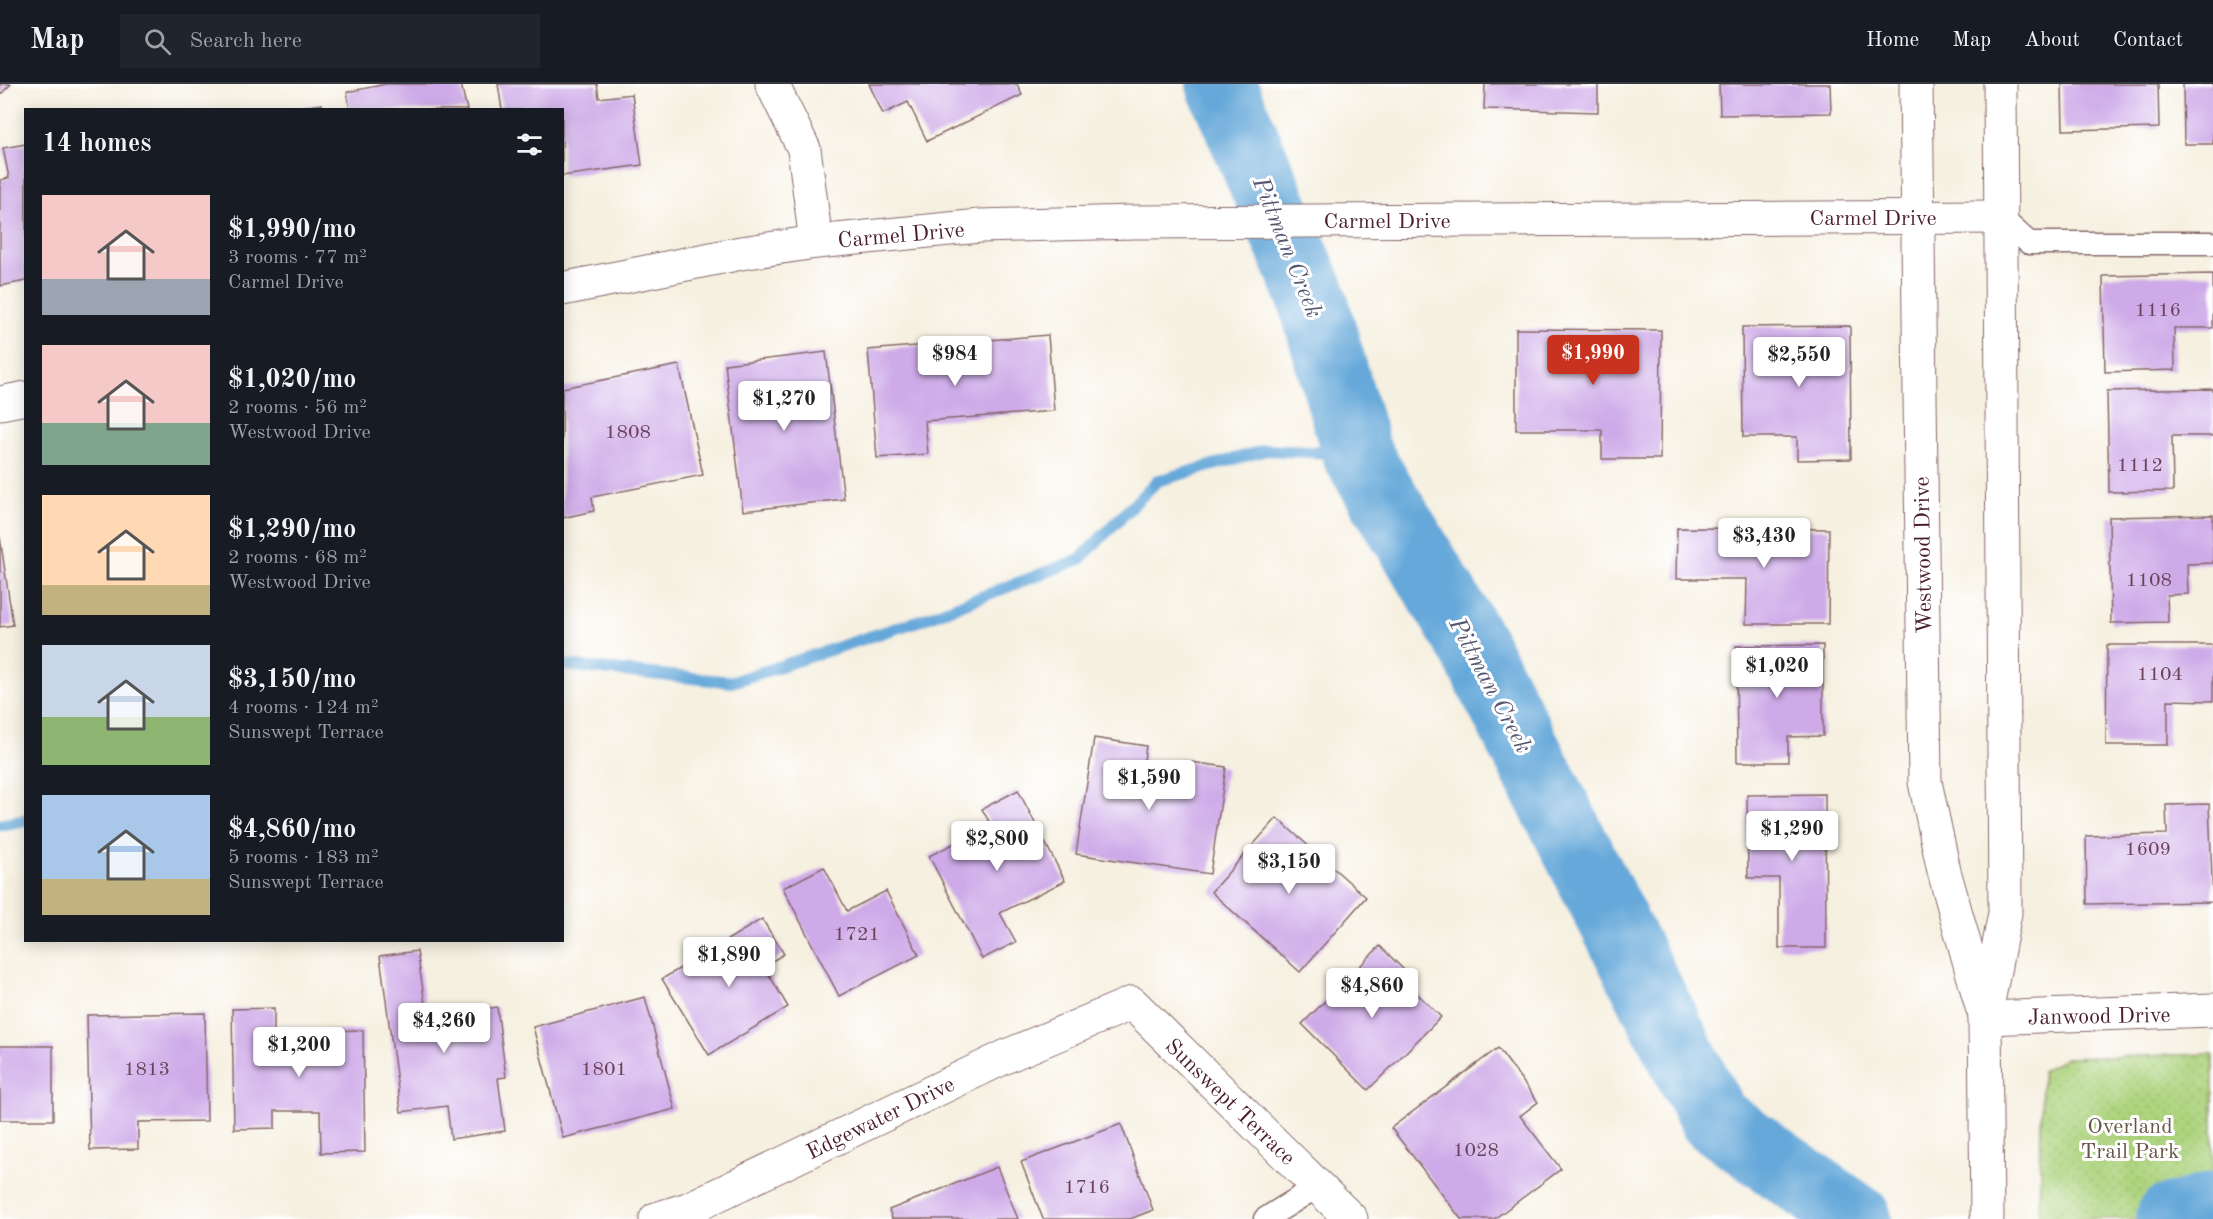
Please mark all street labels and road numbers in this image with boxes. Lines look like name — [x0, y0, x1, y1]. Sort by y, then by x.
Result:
street label: Carmel Drive — [1809, 208, 1937, 230]
street label: Carmel Drive — [1323, 211, 1451, 233]
street label: Carmel Drive — [837, 219, 965, 252]
street label: Westwood Drive — [1912, 476, 1936, 634]
street label: Janwood Drive — [2027, 1005, 2171, 1029]
street label: Sunswept Terrace — [1160, 1035, 1299, 1170]
street label: Edgewater Drive — [803, 1073, 958, 1164]

